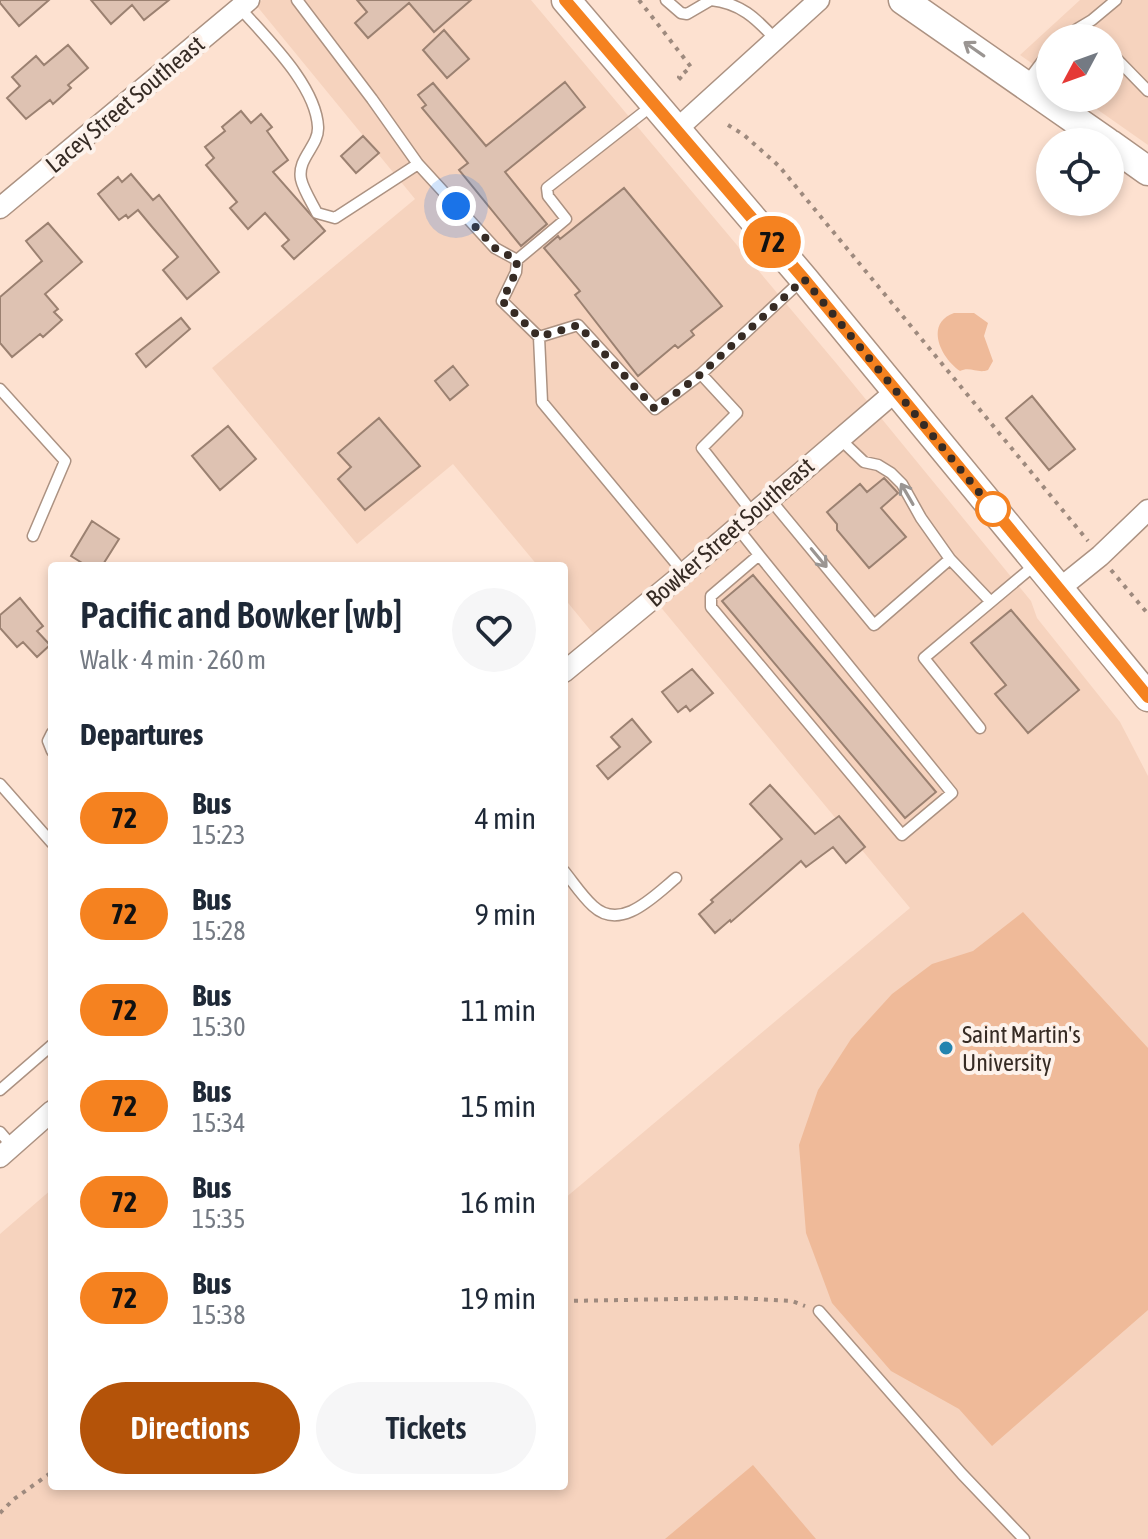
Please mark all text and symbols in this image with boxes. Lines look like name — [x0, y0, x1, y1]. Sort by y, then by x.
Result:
north arrow — [1036, 24, 1124, 112]
map controls — [1036, 24, 1124, 216]
street label: Lacey Street Southeast — [40, 30, 210, 178]
one-way arrow — [963, 41, 985, 57]
button: locate — [1036, 128, 1124, 216]
your location — [436, 186, 476, 226]
line badge: 72 — [736, 216, 808, 268]
text: 72 — [759, 226, 785, 258]
street label: Bowker Street Southeast — [641, 452, 819, 612]
one-way arrow — [899, 483, 915, 506]
unlabelled marker — [976, 492, 1010, 526]
one-way arrow — [810, 547, 828, 568]
button: heart — [452, 588, 536, 672]
text: Pacific and Bowker [wb] — [80, 593, 402, 636]
text: Walk · 4 min · 260 m — [80, 645, 266, 675]
text: Departures — [80, 717, 203, 751]
text: Bus — [192, 786, 231, 820]
text: 4 min — [475, 801, 536, 835]
text: 72 — [111, 802, 137, 834]
text: 15:23 — [192, 820, 246, 850]
text: Bus — [192, 882, 231, 916]
text: 9 min — [475, 897, 536, 931]
text: 72 — [111, 898, 137, 930]
text: 15:28 — [192, 916, 246, 946]
text: Bus — [192, 978, 231, 1012]
text: 11 min — [461, 993, 536, 1027]
text: 72 — [111, 994, 137, 1026]
text: 15:30 — [192, 1012, 246, 1042]
place label: Saint Martin's University — [962, 1021, 1081, 1076]
marker: Saint Martin's University — [937, 1039, 955, 1057]
text: Bus — [192, 1074, 231, 1108]
text: 15 min — [461, 1089, 536, 1123]
text: 72 — [111, 1090, 137, 1122]
text: 15:34 — [192, 1108, 246, 1138]
text: Bus — [192, 1170, 231, 1204]
text: 16 min — [461, 1185, 536, 1219]
text: 72 — [111, 1186, 137, 1218]
text: 15:35 — [192, 1204, 246, 1234]
text: Bus — [192, 1266, 231, 1300]
text: 19 min — [461, 1281, 536, 1315]
text: 72 — [111, 1282, 137, 1314]
text: 15:38 — [192, 1300, 246, 1330]
button: Directions — [80, 1382, 300, 1474]
button: Tickets — [316, 1382, 536, 1474]

